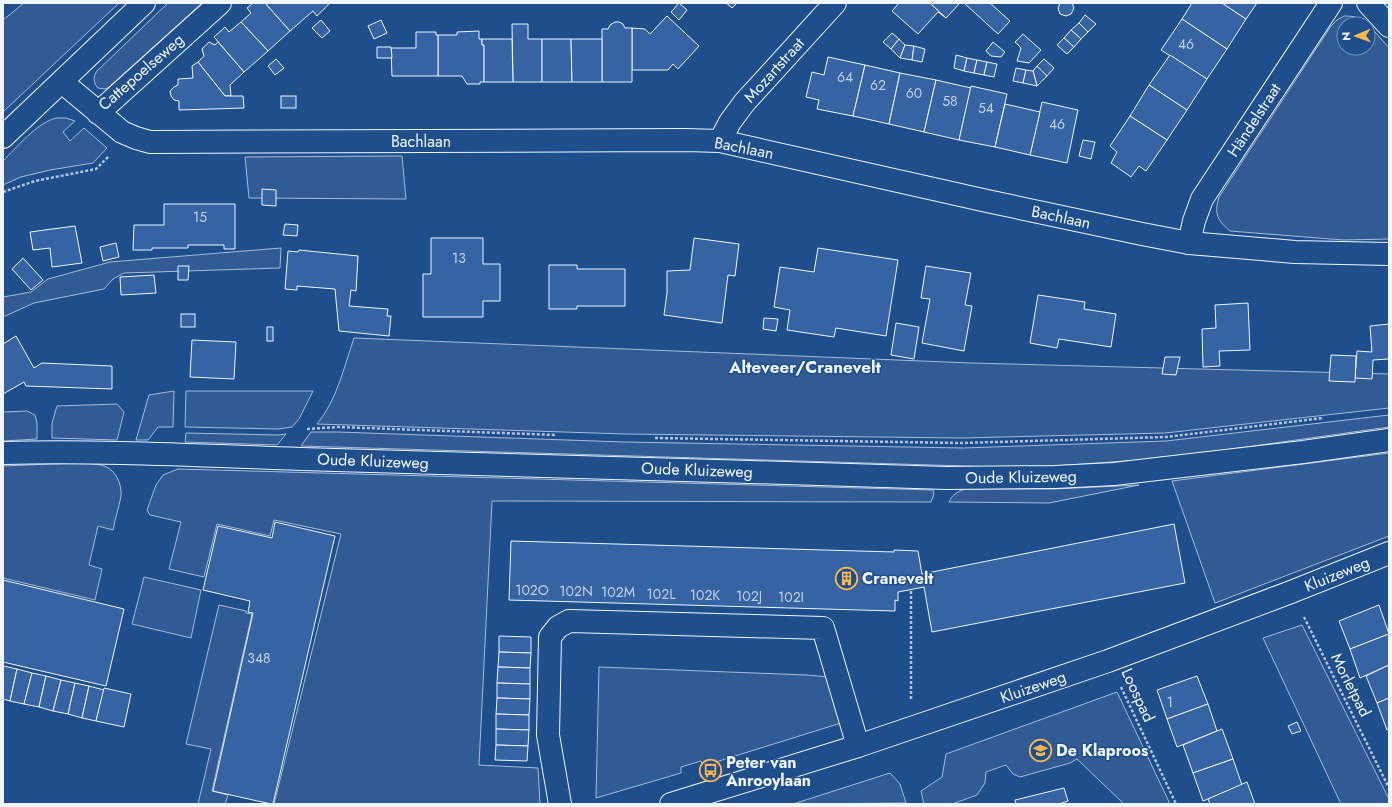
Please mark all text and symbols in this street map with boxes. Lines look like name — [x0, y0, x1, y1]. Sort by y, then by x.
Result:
north arrow — [1336, 16, 1376, 56]
street label: Cattepoelseweg — [93, 28, 189, 116]
street label: Mozartstraat — [738, 32, 810, 108]
text: N — [1338, 32, 1354, 41]
house number: 46 — [1178, 34, 1194, 54]
house number: 64 — [837, 67, 853, 87]
house number: 62 — [870, 75, 886, 95]
street label: Händelstraat — [1222, 79, 1287, 161]
house number: 60 — [906, 83, 922, 103]
house number: 58 — [942, 91, 958, 111]
house number: 54 — [978, 98, 994, 118]
house number: 46 — [1049, 114, 1065, 134]
street label: Bachlaan — [391, 130, 451, 153]
street label: Bachlaan — [712, 131, 776, 165]
street label: Bachlaan — [1029, 199, 1093, 235]
house number: 15 — [193, 207, 207, 227]
house number: 13 — [452, 248, 466, 268]
district label: Alteveer/Cranevelt — [728, 355, 882, 379]
street label: Oude Kluizeweg — [317, 448, 429, 474]
street label: Oude Kluizeweg — [641, 457, 753, 483]
street label: Oude Kluizeweg — [965, 465, 1077, 489]
street label: Kluizeweg — [1301, 551, 1373, 597]
building icon: Cranevelt — [834, 565, 860, 591]
place label: Cranevelt — [862, 567, 934, 590]
house number: 102O — [515, 580, 549, 600]
house number: 102N — [559, 581, 593, 601]
house number: 102M — [601, 582, 635, 602]
house number: 102L — [647, 584, 676, 604]
house number: 102K — [690, 585, 720, 605]
house number: 102J — [736, 586, 762, 606]
house number: 102I — [778, 587, 804, 607]
house number: 348 — [247, 648, 271, 668]
street label: Morletpad — [1325, 649, 1377, 721]
street label: Loospad — [1116, 664, 1160, 726]
street label: Kluizeweg — [997, 665, 1069, 709]
house number: 1 — [1167, 692, 1173, 712]
school or university icon: De Klaproos — [1028, 737, 1054, 763]
place label: De Klaproos — [1056, 739, 1148, 762]
place label: Peter van Anrooylaan — [725, 751, 811, 792]
bus stop icon: Peter van Anrooylaan — [698, 758, 724, 784]

